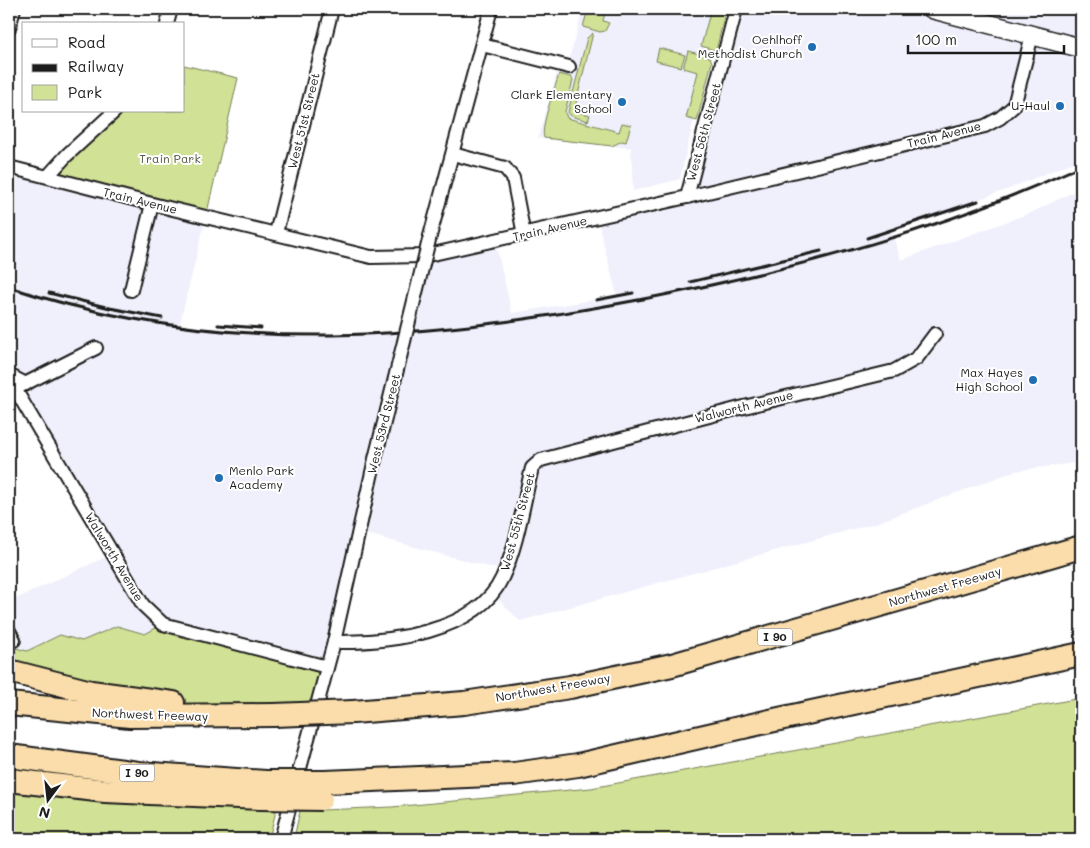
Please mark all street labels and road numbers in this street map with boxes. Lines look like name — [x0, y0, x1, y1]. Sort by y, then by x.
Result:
street label: West 51st Street — [283, 71, 323, 170]
street label: West 56th Street — [682, 81, 724, 183]
street label: Train Avenue — [905, 117, 983, 151]
street label: Train Avenue — [101, 183, 179, 217]
street label: Train Avenue — [511, 212, 589, 244]
street label: West 53rd Street — [363, 372, 403, 475]
street label: Walworth Avenue — [693, 386, 795, 426]
street label: West 55th Street — [496, 471, 538, 573]
street label: Walworth Avenue — [82, 509, 148, 604]
street label: Northwest Freeway — [887, 562, 1003, 610]
road number: I 90 — [758, 628, 792, 646]
street label: Northwest Freeway — [494, 669, 612, 705]
street label: Northwest Freeway — [92, 704, 208, 724]
road number: I 90 — [120, 764, 154, 781]

